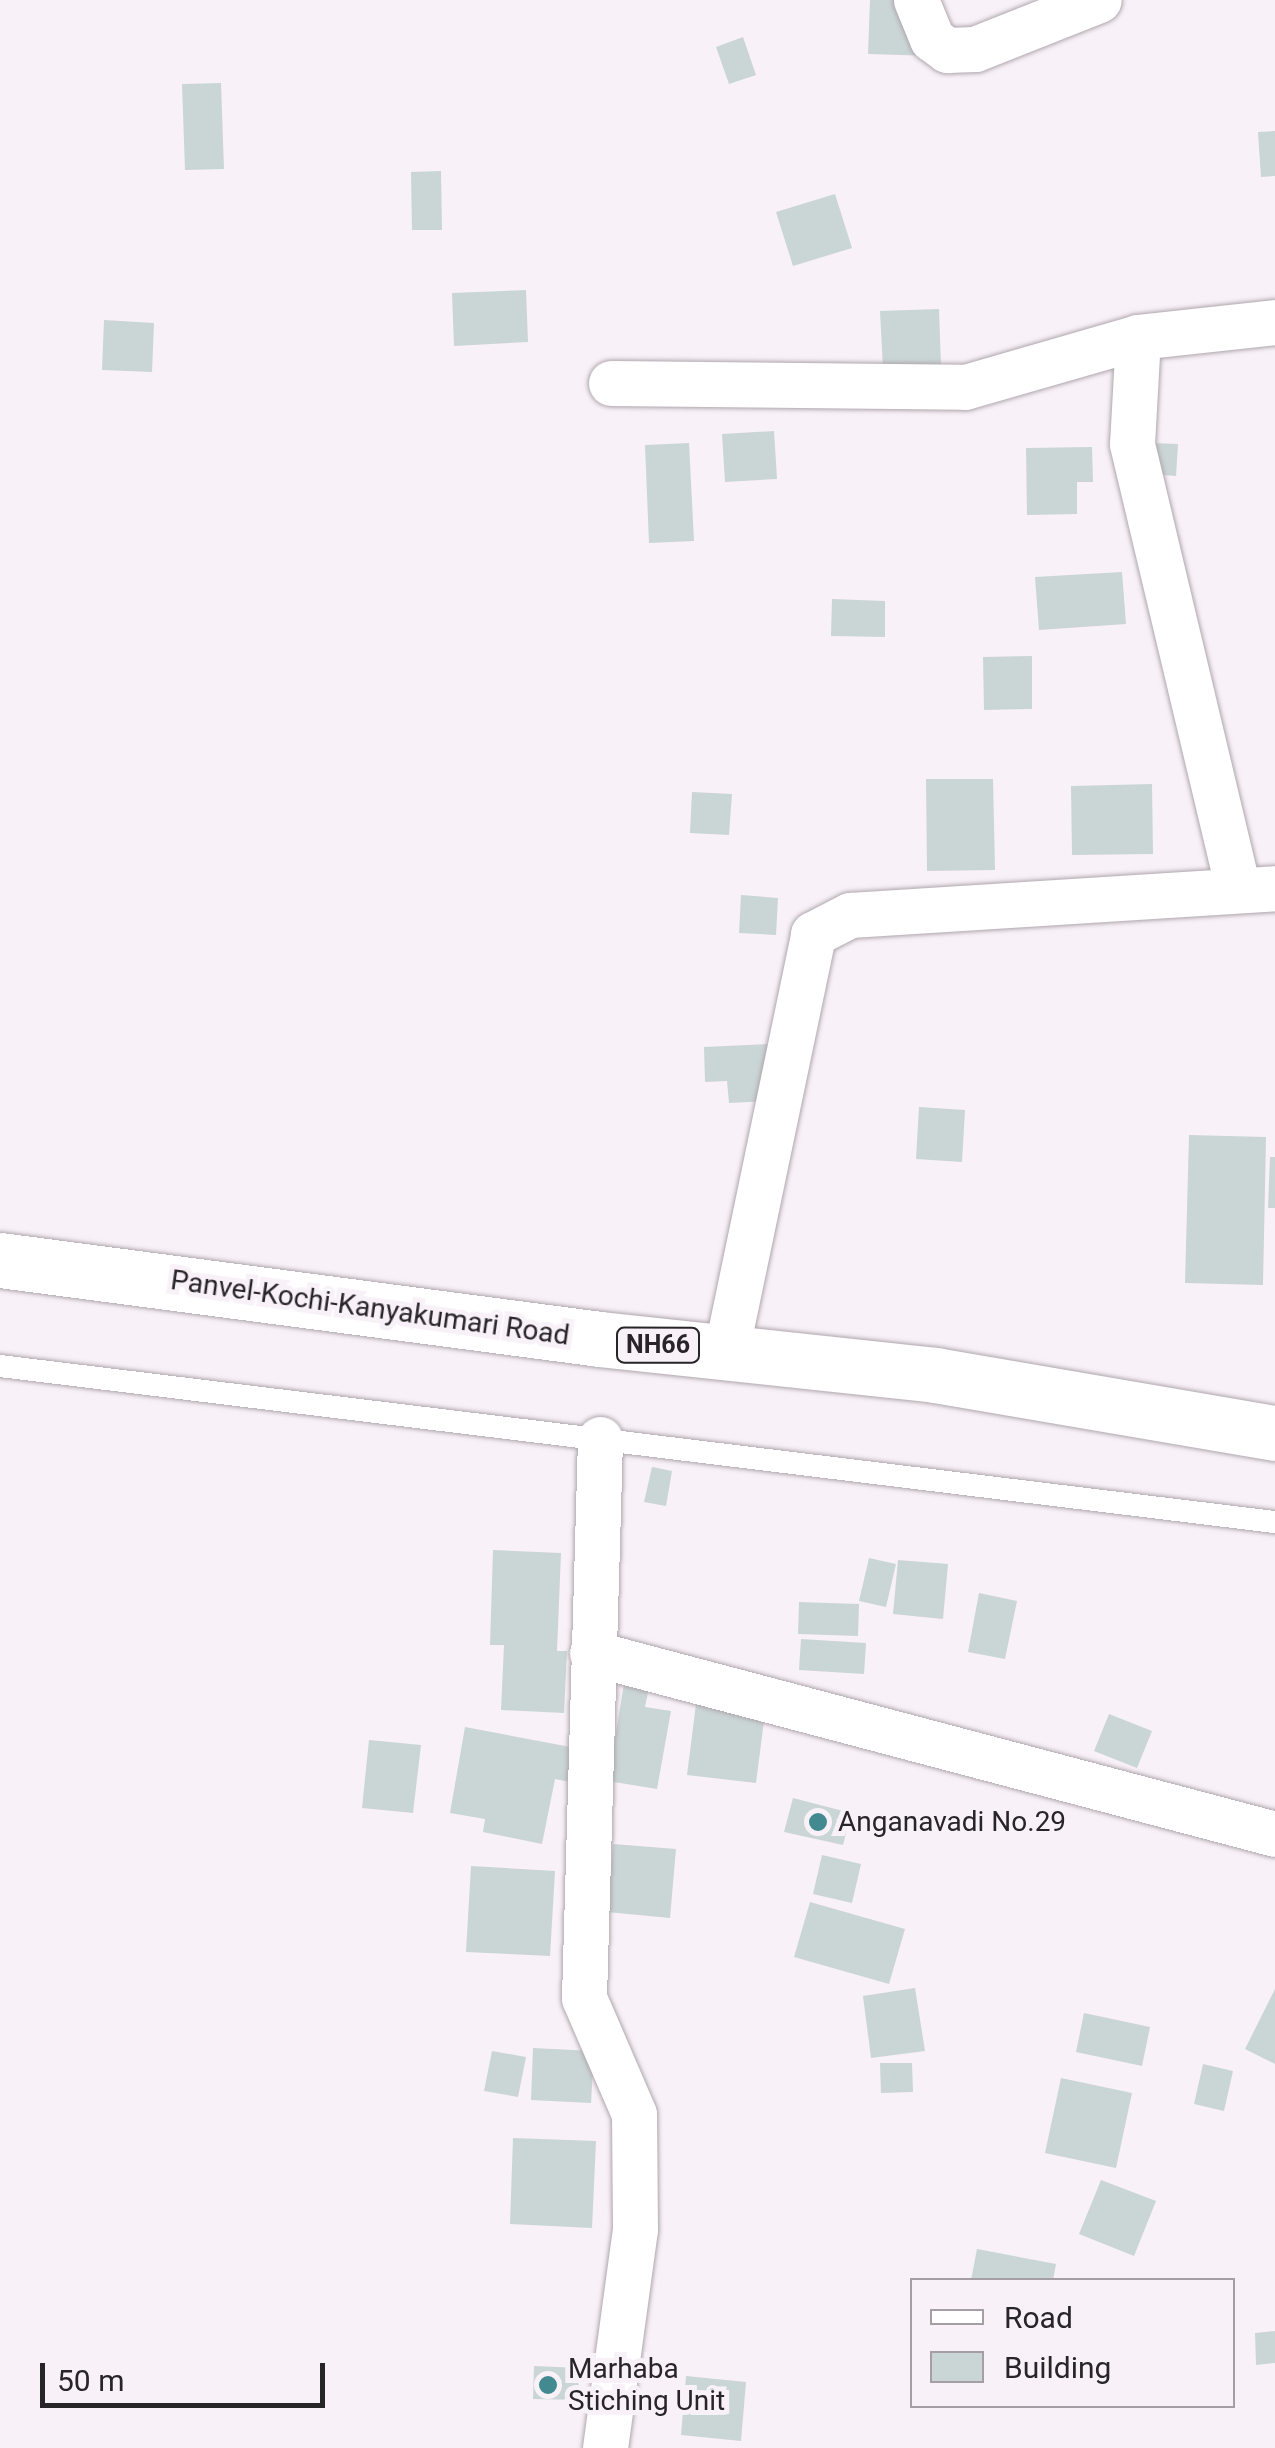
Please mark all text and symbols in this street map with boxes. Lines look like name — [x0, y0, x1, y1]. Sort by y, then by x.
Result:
street label: Panvel-Kochi-Kanyakumari Road — [169, 1263, 571, 1353]
road number: NH66 — [616, 1325, 700, 1365]
place label: Anganavadi No.29 — [838, 1805, 1066, 1839]
marker: Anganavadi No.29 — [807, 1811, 829, 1833]
legend — [910, 2278, 1235, 2408]
text: Road — [1004, 2300, 1073, 2335]
scale bar — [45, 2343, 330, 2405]
text: Building — [1004, 2350, 1111, 2385]
place label: Marhaba Stiching Unit — [568, 2352, 725, 2418]
text: 50 m — [57, 2363, 124, 2398]
marker: Marhaba Stiching Unit — [537, 2374, 559, 2396]

